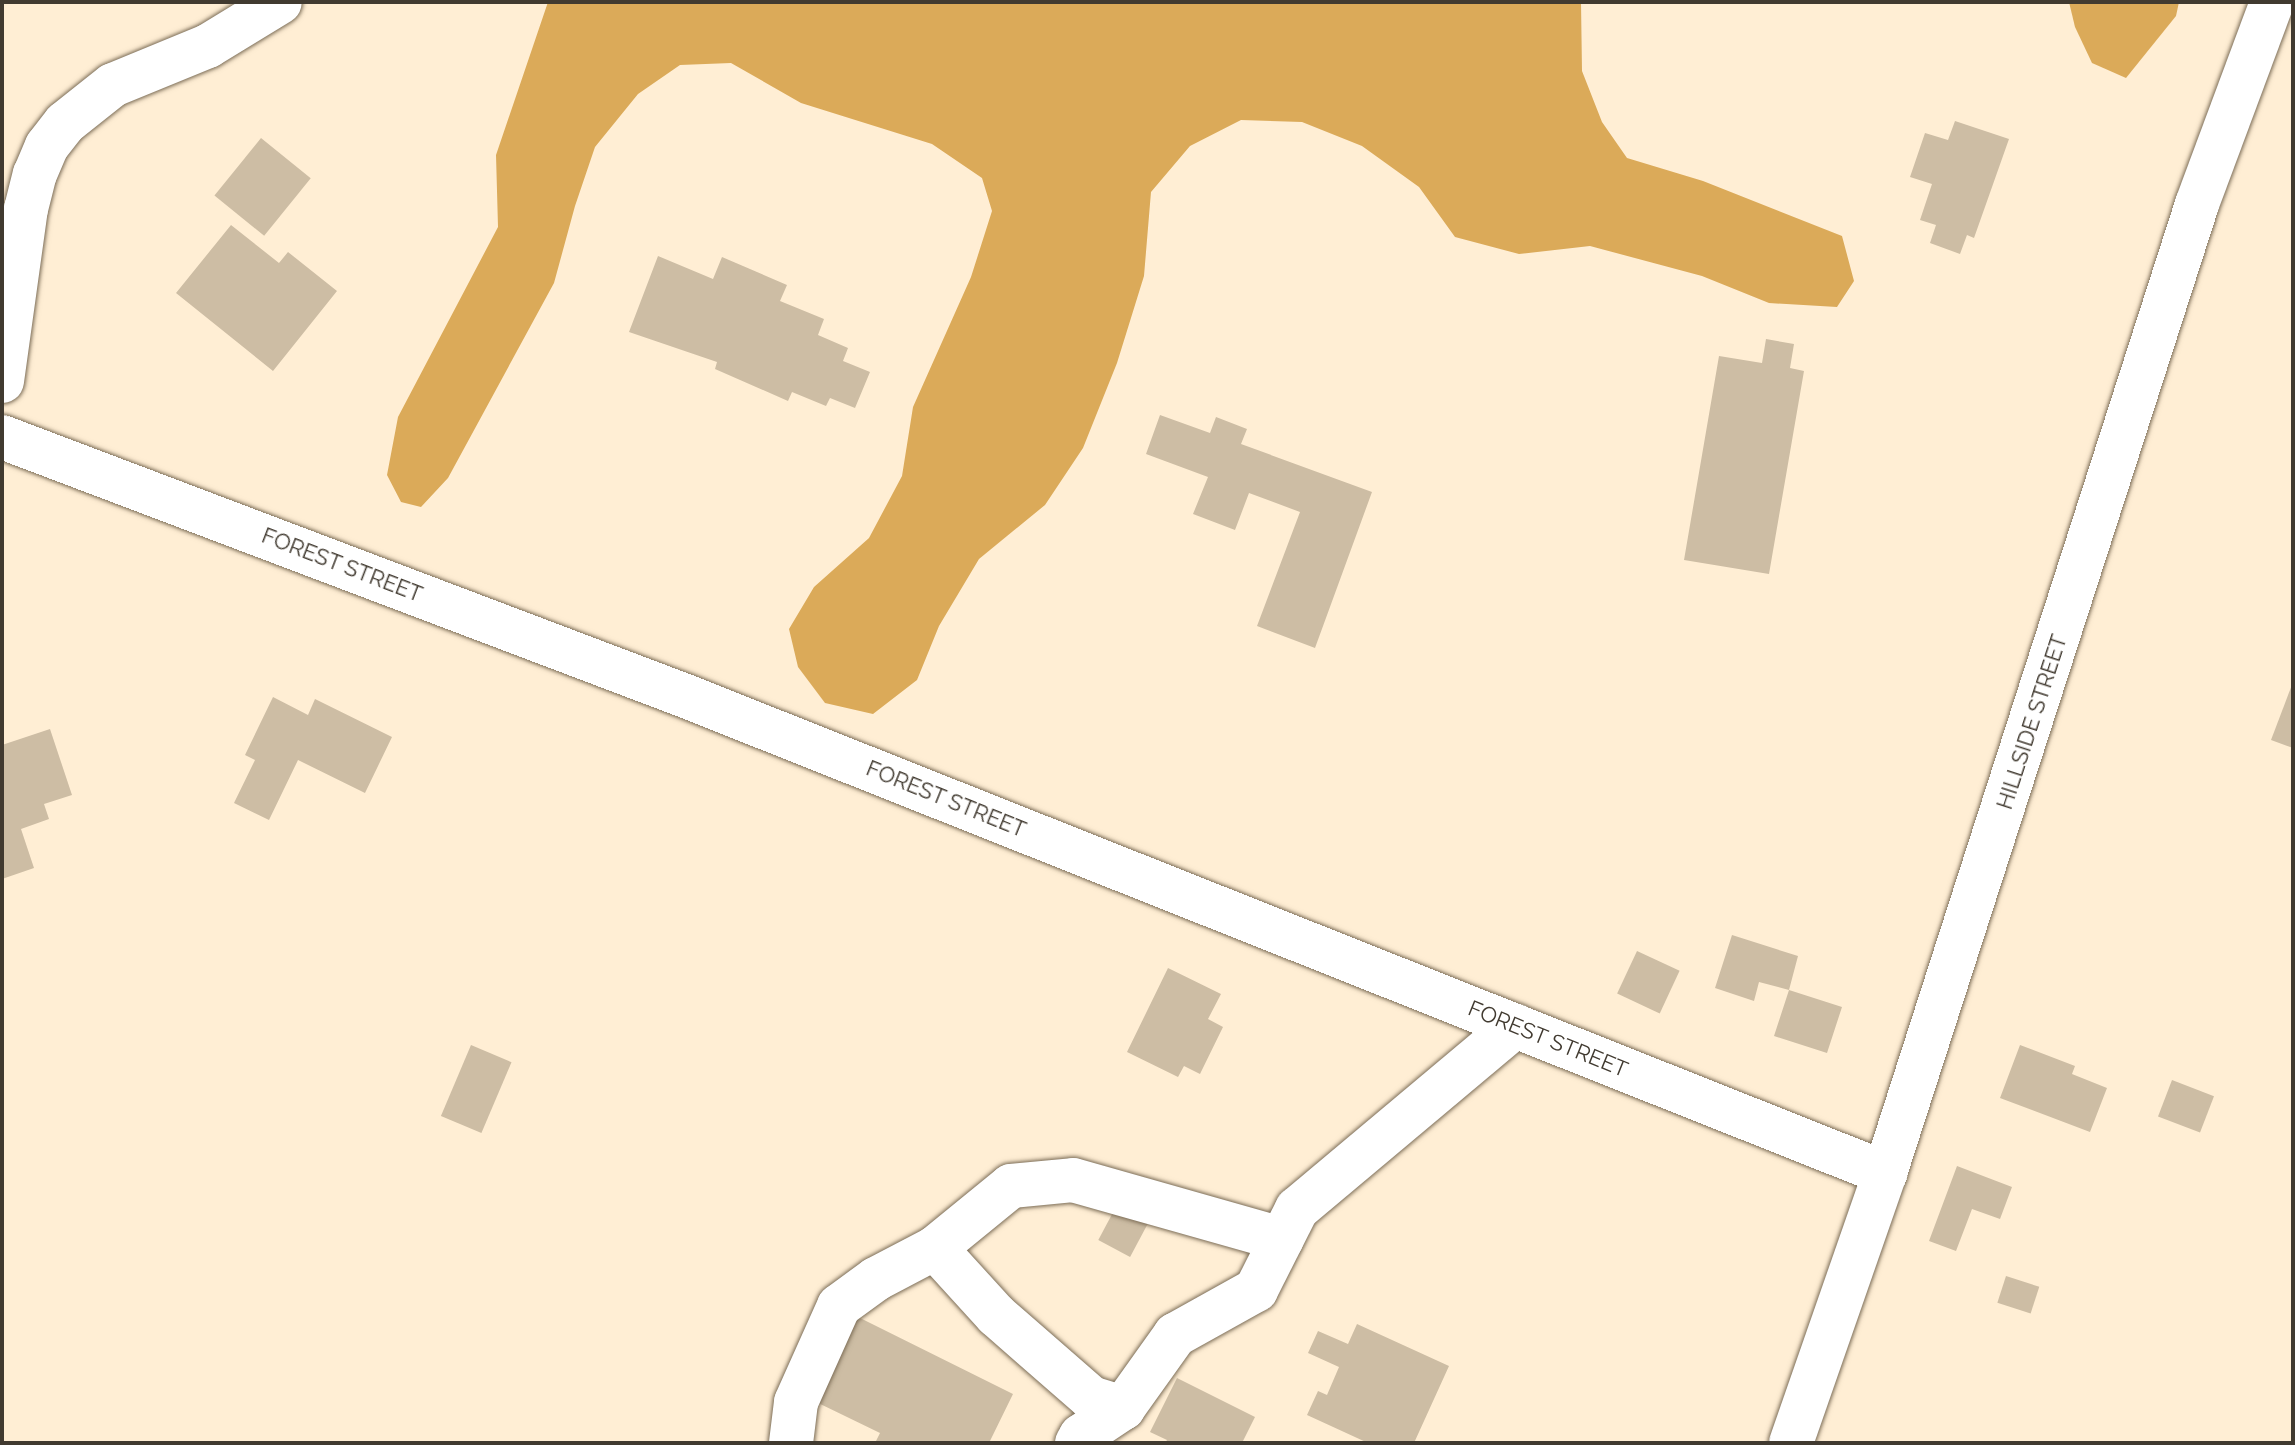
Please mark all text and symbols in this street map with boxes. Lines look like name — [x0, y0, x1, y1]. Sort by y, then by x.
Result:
street label: FOREST STREET — [258, 522, 426, 608]
street label: HILLSIDE STREET — [1991, 631, 2073, 813]
street label: FOREST STREET — [862, 755, 1030, 843]
street label: FOREST STREET — [1464, 995, 1632, 1083]

